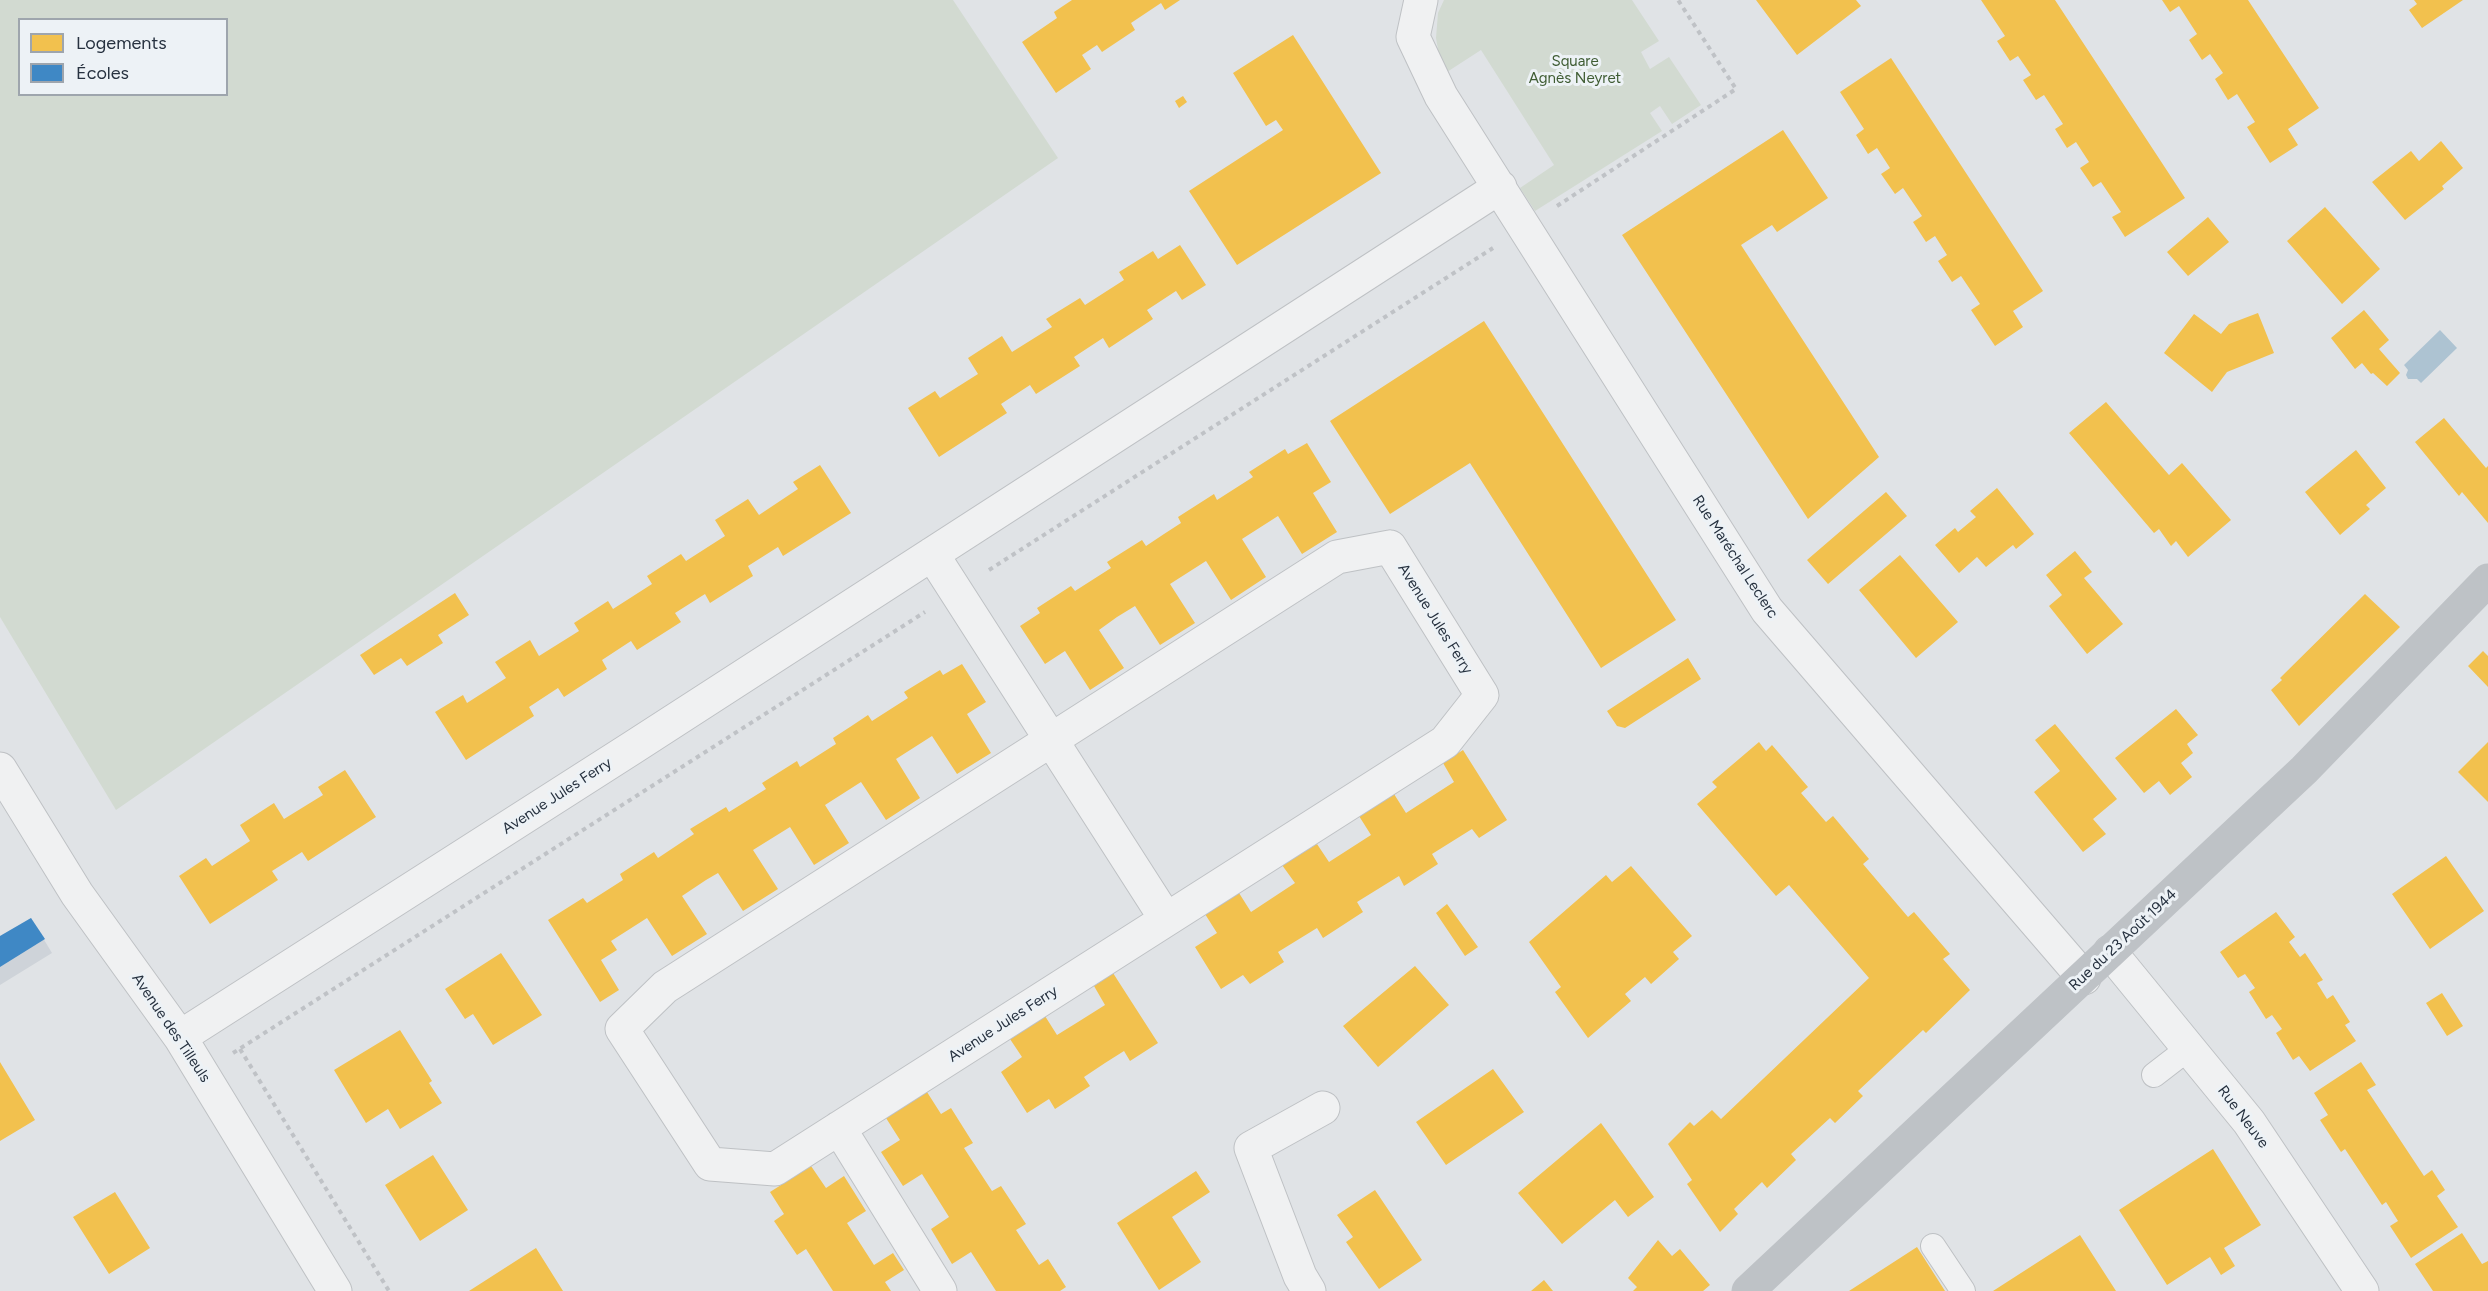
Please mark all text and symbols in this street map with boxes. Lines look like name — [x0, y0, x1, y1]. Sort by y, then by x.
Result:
legend — [18, 18, 228, 96]
text: Logements — [76, 32, 167, 54]
park label: Square Agnès Neyret — [1529, 53, 1621, 88]
text: Écoles — [76, 62, 129, 84]
street label: Rue Maréchal Leclerc — [1688, 492, 1782, 622]
street label: Avenue Jules Ferry — [1394, 560, 1476, 678]
street label: Avenue Jules Ferry — [499, 754, 615, 838]
street label: Rue du 23 Août 1944 — [2065, 885, 2181, 995]
street label: Avenue des Tilleuls — [128, 970, 214, 1086]
street label: Avenue Jules Ferry — [945, 982, 1061, 1066]
street label: Rue Neuve — [2214, 1082, 2272, 1152]

